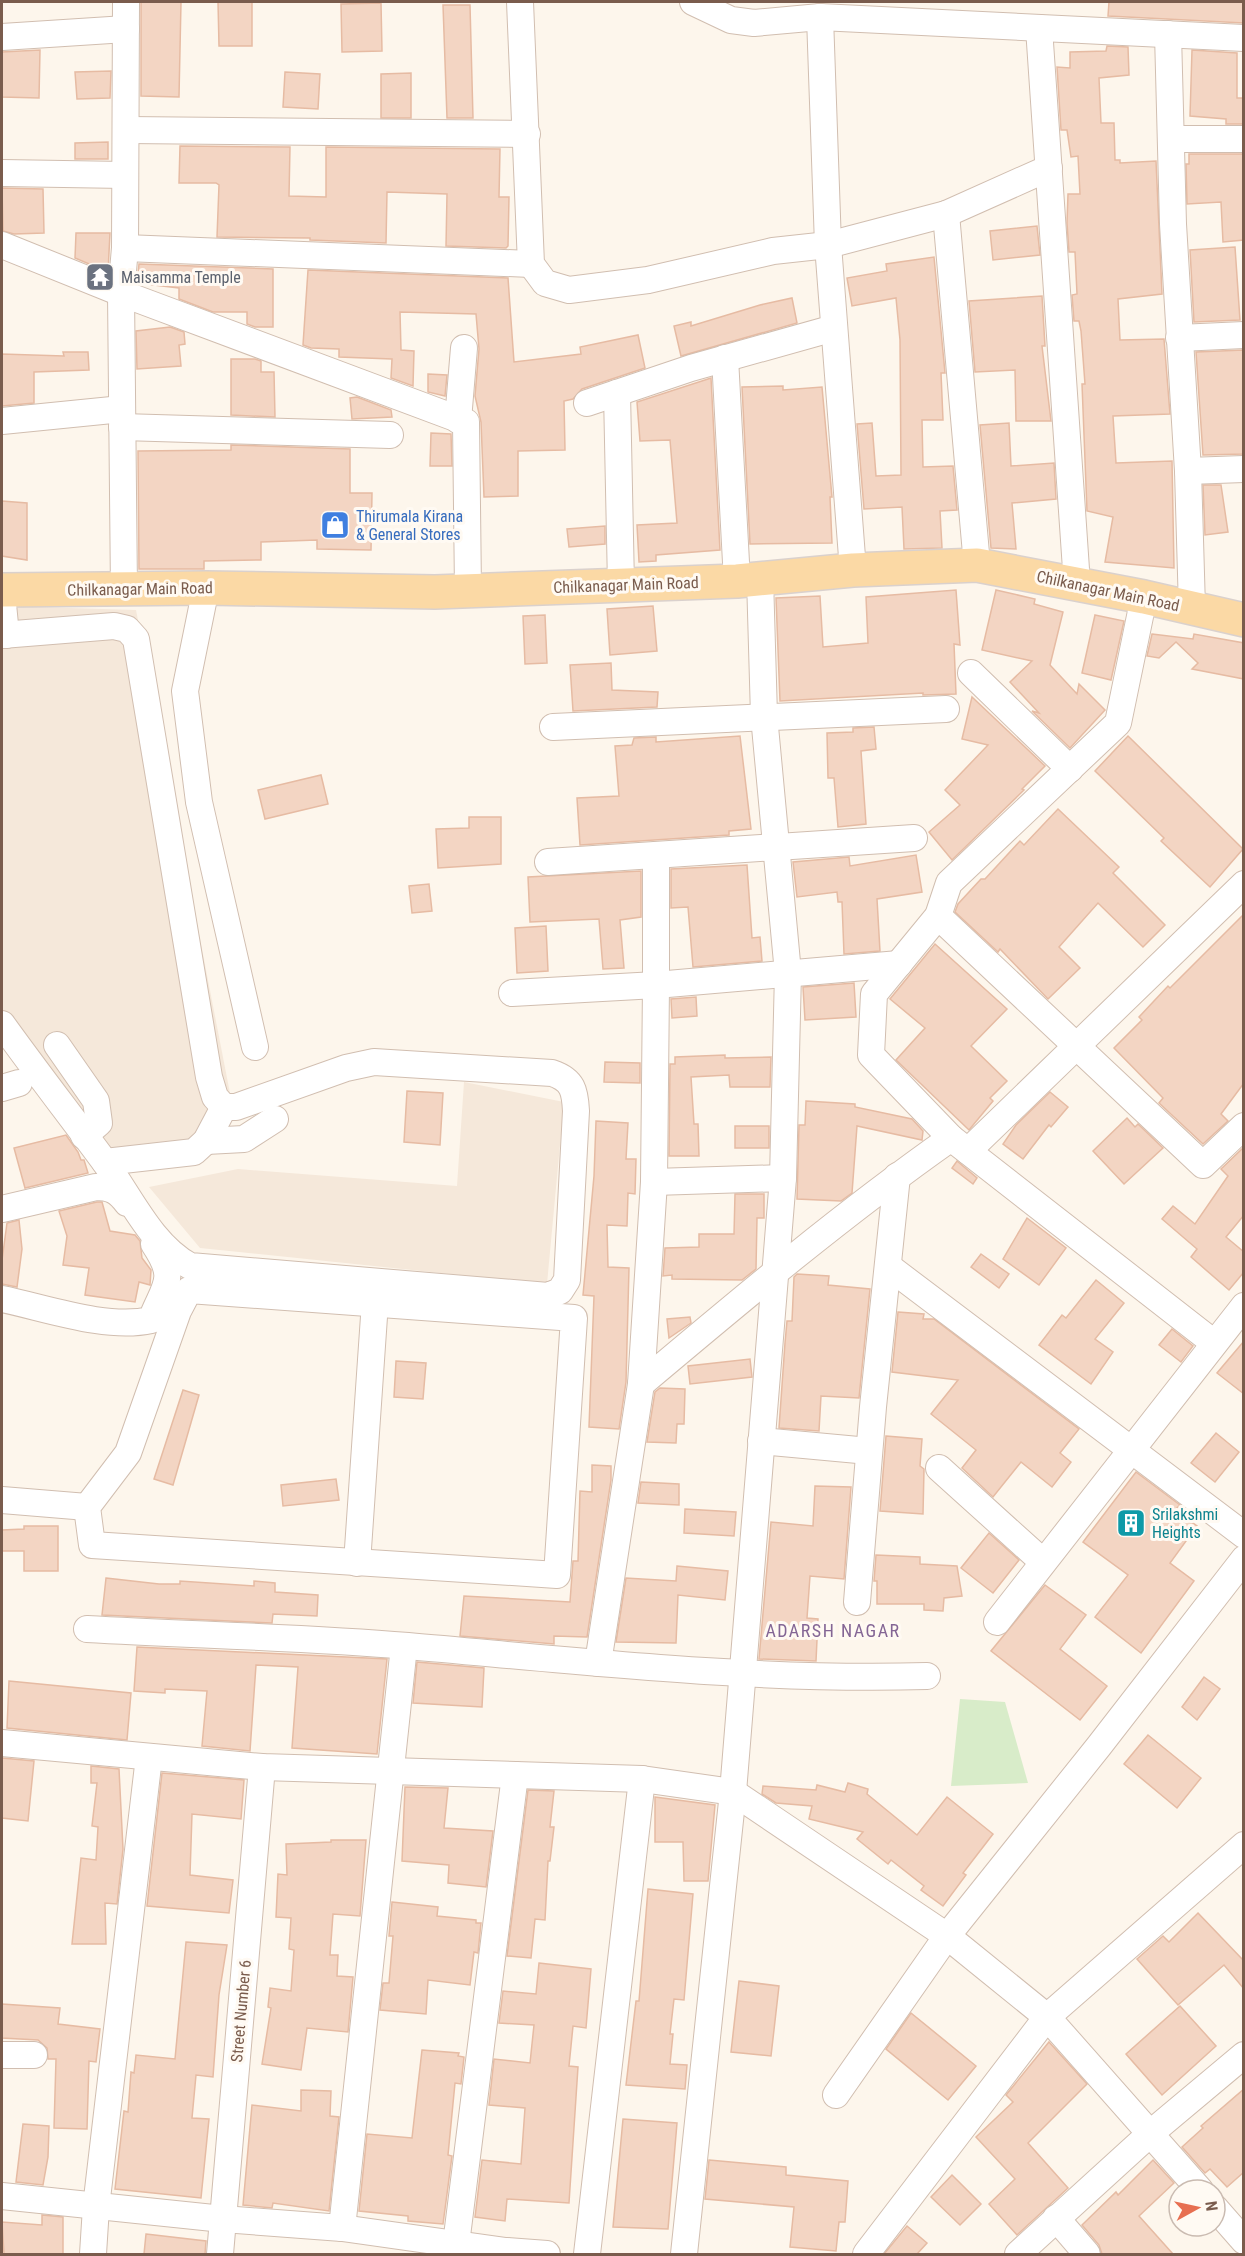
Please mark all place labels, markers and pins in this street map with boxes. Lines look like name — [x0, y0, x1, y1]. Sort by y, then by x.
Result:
temple icon: Maisamma Temple — [84, 261, 116, 293]
place label: Maisamma Temple — [121, 268, 241, 287]
place label: Thirumala Kirana & General Stores — [356, 507, 463, 544]
shop icon: Thirumala Kirana & General Stores — [319, 509, 351, 541]
place label: Srilakshmi Heights — [1152, 1505, 1218, 1542]
building icon: Srilakshmi Heights — [1115, 1507, 1147, 1539]

